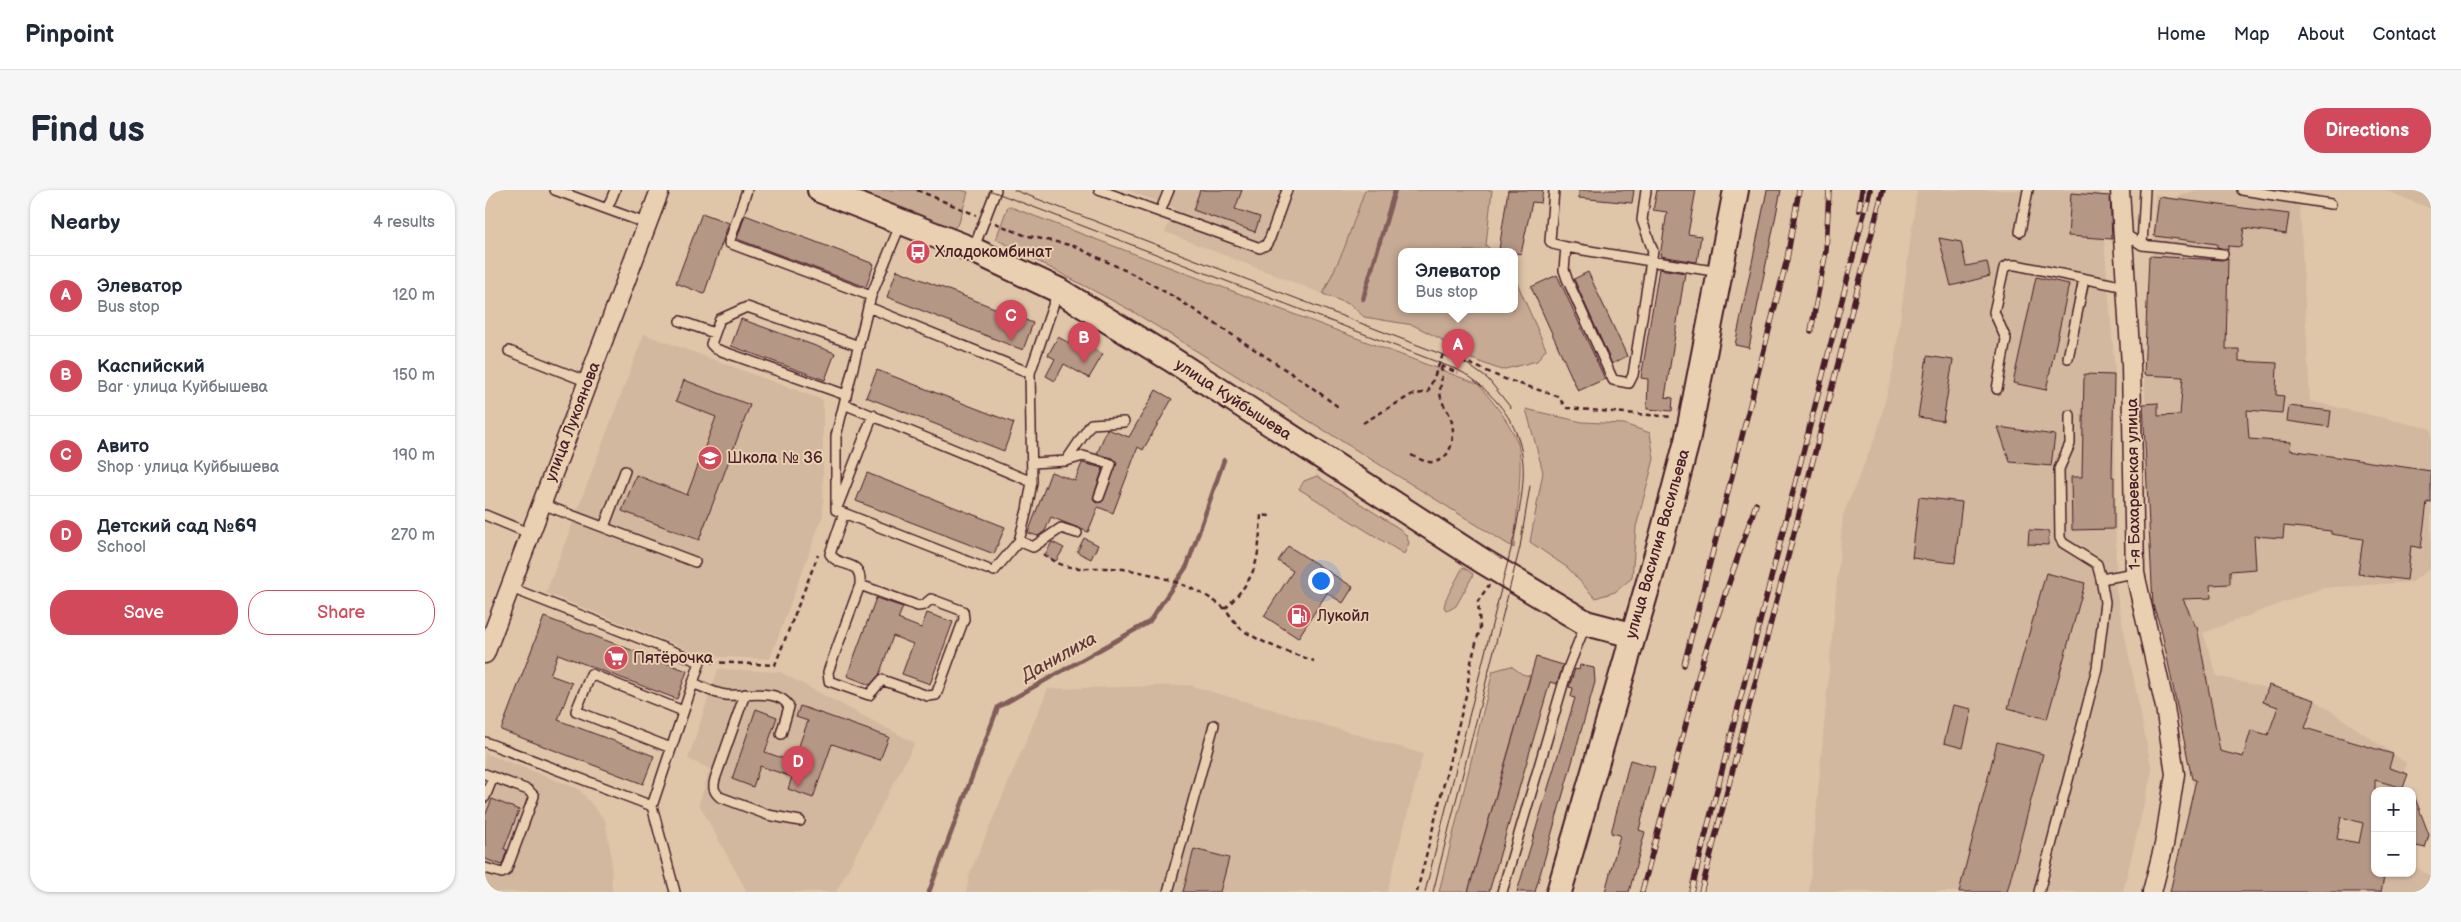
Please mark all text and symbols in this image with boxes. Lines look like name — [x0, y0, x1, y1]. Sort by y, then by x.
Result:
text: Pinpoint — [25, 20, 114, 49]
text: Home — [2157, 24, 2206, 45]
text: Map — [2234, 24, 2270, 45]
text: About — [2298, 24, 2345, 45]
text: Contact — [2373, 24, 2436, 45]
button: Directions — [2304, 108, 2431, 153]
text: Find us — [30, 109, 145, 152]
text: Nearby — [50, 210, 120, 235]
text: 4 results — [373, 213, 435, 232]
bus stop icon: Хладокомбинат — [905, 239, 931, 265]
place label: Хладокомбинат — [935, 243, 1053, 262]
popup — [1398, 248, 1518, 313]
text: Элеватор — [1415, 260, 1501, 283]
text: Элеватор — [97, 275, 183, 298]
text: Bus stop — [1415, 283, 1478, 302]
text: A — [61, 286, 71, 305]
text: 120 m — [392, 286, 435, 305]
text: Bus stop — [97, 298, 160, 317]
pin: C — [995, 300, 1027, 341]
pin: B — [1068, 322, 1100, 363]
pin: A — [1442, 329, 1474, 370]
text: Каспийский — [97, 355, 205, 378]
street label: улица Куйбышева — [1171, 355, 1295, 445]
street label: улица Лукоянова — [541, 359, 605, 485]
text: B — [60, 366, 72, 385]
text: 150 m — [393, 366, 435, 385]
text: Bar · улица Куйбышева — [97, 378, 268, 397]
street label: 1-я Бахаревская улица — [2123, 397, 2145, 570]
text: Авито — [97, 435, 149, 458]
school or university icon: Школа № 36 — [697, 445, 723, 471]
text: C — [60, 446, 72, 465]
text: 190 m — [393, 446, 435, 465]
street label: улица Василия Васильева — [1622, 446, 1694, 641]
place label: Школа № 36 — [727, 449, 823, 468]
text: Shop · улица Куйбышева — [97, 458, 279, 477]
text: Детский сад №69 — [97, 515, 257, 538]
text: D — [60, 526, 72, 545]
text: 270 m — [391, 526, 435, 545]
text: School — [97, 538, 146, 557]
your location — [1308, 568, 1334, 594]
button: Save — [50, 590, 238, 635]
button: Share — [248, 590, 435, 635]
fuel station icon: Лукойл — [1286, 603, 1312, 629]
place label: Лукойл — [1316, 607, 1369, 626]
water label: Данилиха — [1017, 628, 1100, 687]
supermarket icon: Пятёрочка — [603, 645, 629, 671]
place label: Пятёрочка — [633, 649, 714, 668]
pin: D — [782, 746, 814, 787]
map controls — [2371, 787, 2416, 877]
button: + — [2371, 787, 2416, 832]
button: − — [2371, 832, 2416, 877]

